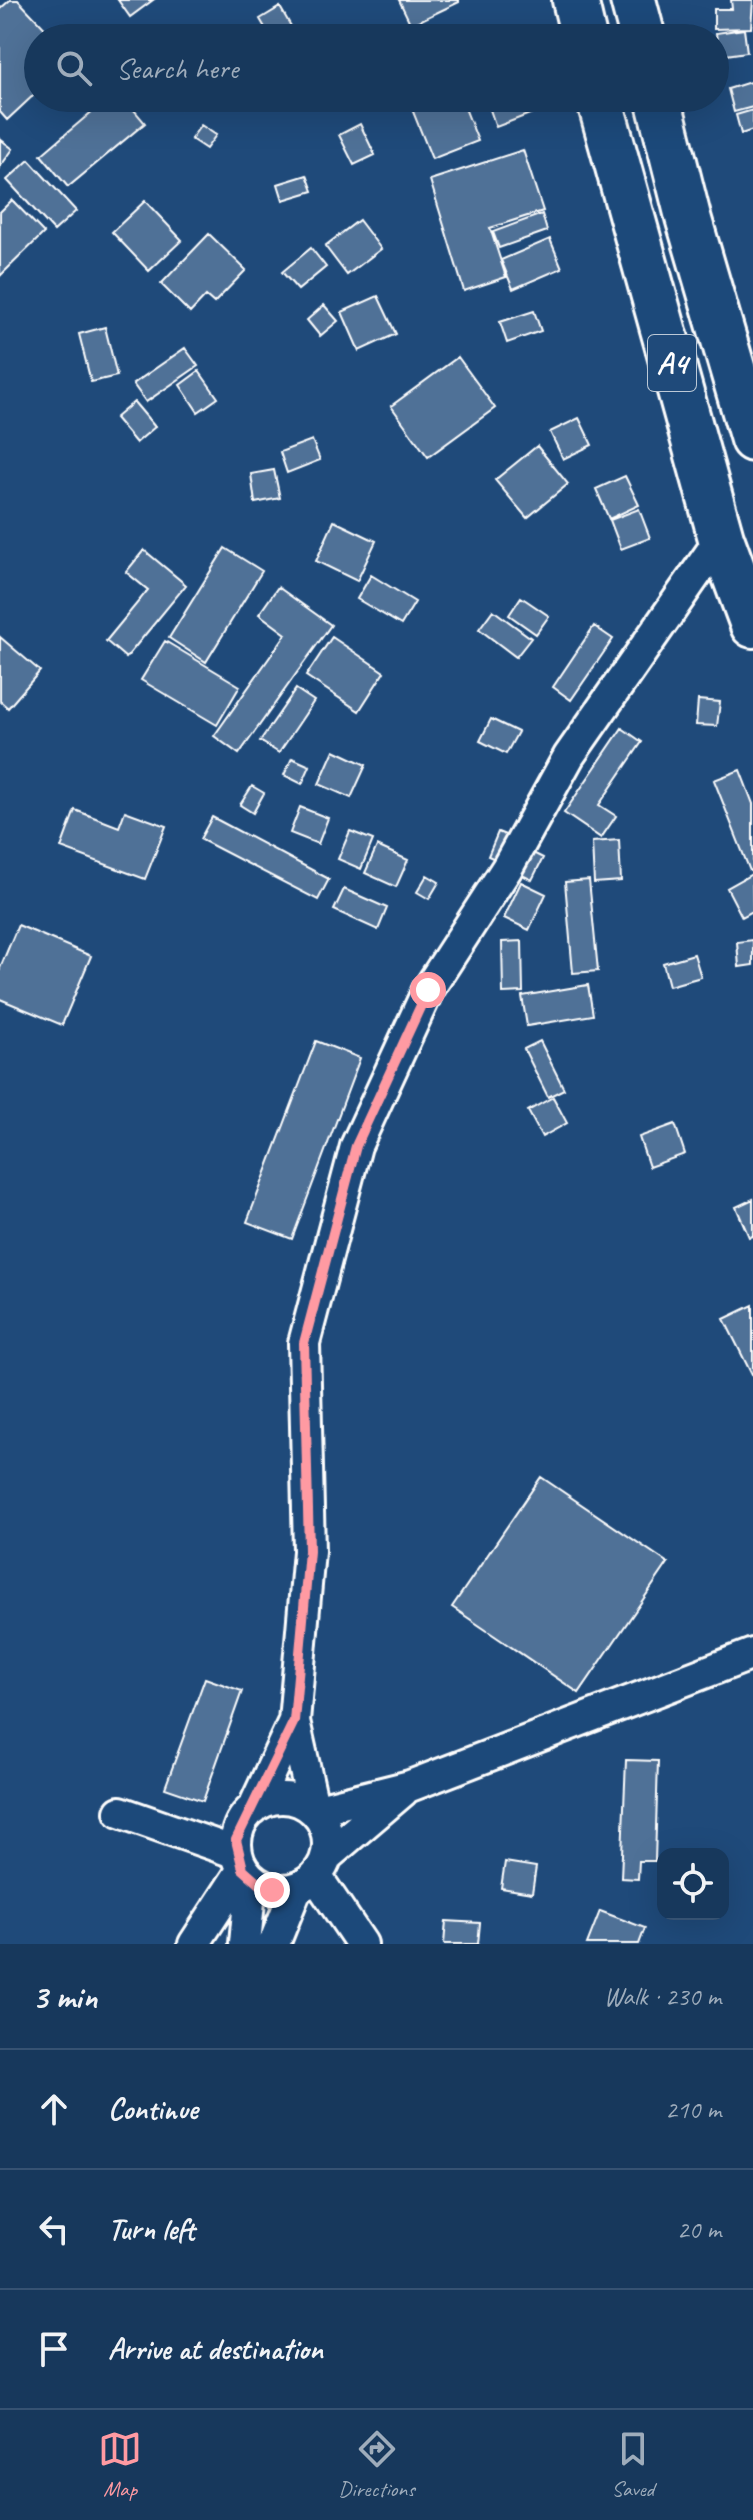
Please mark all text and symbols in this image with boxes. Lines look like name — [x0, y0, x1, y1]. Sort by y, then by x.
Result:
search box — [24, 24, 729, 112]
icon: search — [52, 46, 96, 90]
text: Search here — [116, 49, 238, 87]
road number: A4 — [648, 335, 696, 391]
route start — [410, 972, 446, 1008]
map controls — [657, 1848, 729, 1920]
button: locate — [657, 1848, 729, 1920]
route end — [254, 1872, 290, 1908]
text: 3 min — [32, 1975, 97, 2018]
text: Walk · 230 m — [604, 1980, 721, 2013]
icon: ahead — [32, 2087, 76, 2131]
text: Continue — [108, 2090, 198, 2128]
text: 210 m — [665, 2093, 721, 2126]
icon: left — [32, 2207, 76, 2251]
text: Turn left — [108, 2210, 195, 2248]
text: 20 m — [677, 2213, 721, 2246]
icon: arrive — [32, 2327, 76, 2371]
text: Arrive at destination — [108, 2330, 323, 2368]
tab: Map — [98, 2427, 142, 2503]
tab: Directions — [338, 2427, 415, 2503]
tab: Saved — [611, 2427, 655, 2503]

